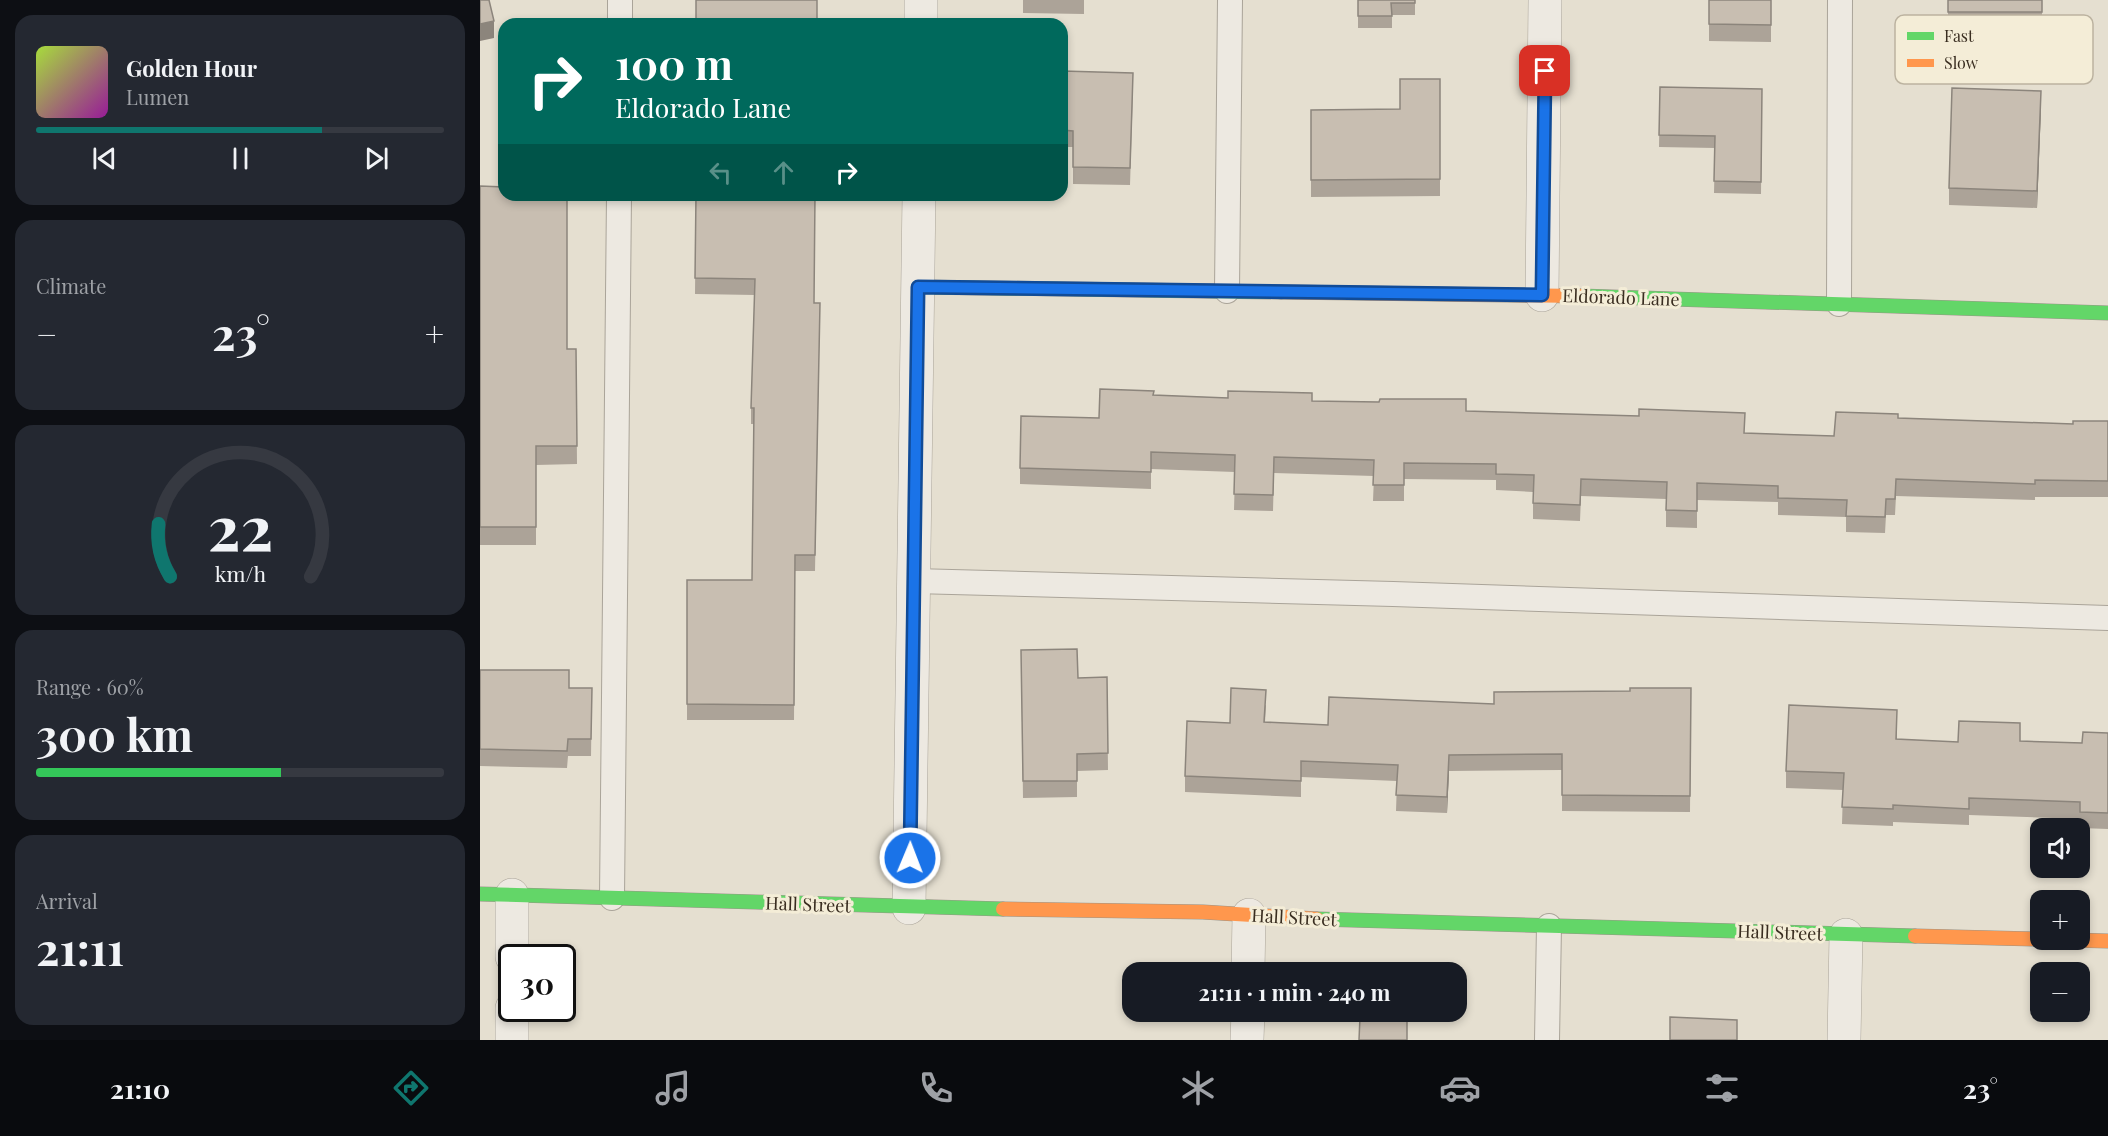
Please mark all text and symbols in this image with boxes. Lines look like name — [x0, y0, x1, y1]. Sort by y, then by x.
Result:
legend — [1895, 15, 2093, 84]
text: Fast — [1944, 25, 1974, 46]
text: 100 m — [615, 35, 733, 91]
icon: right — [516, 42, 594, 120]
pin — [1519, 45, 1570, 96]
text: Slow — [1944, 52, 1979, 73]
text: Golden Hour — [126, 53, 257, 83]
icon: arrive — [1528, 54, 1561, 87]
text: Lumen — [126, 83, 189, 110]
text: Eldorado Lane — [615, 89, 791, 125]
icon: previous — [88, 142, 121, 175]
icon: pause — [224, 142, 257, 175]
icon: next — [360, 142, 393, 175]
icon: left — [704, 156, 737, 189]
icon: ahead — [767, 156, 800, 189]
icon: right — [830, 156, 863, 189]
text: Climate — [36, 272, 106, 299]
street label: Eldorado Lane — [1562, 283, 1680, 311]
text: 23° — [212, 302, 270, 362]
text: − — [36, 311, 57, 355]
text: + — [425, 311, 444, 355]
text: 22 — [207, 483, 273, 567]
text: km/h — [214, 559, 266, 587]
text: Range · 60% — [36, 673, 144, 700]
text: 300 km — [36, 703, 193, 763]
map controls — [2030, 818, 2090, 1022]
button: sound — [2030, 818, 2090, 878]
position arrow — [878, 826, 942, 890]
text: Arrival — [36, 887, 98, 914]
button: + — [2030, 890, 2090, 950]
street label: Hall Street — [765, 891, 852, 918]
street label: Hall Street — [1251, 903, 1338, 931]
text: 21:11 — [36, 917, 124, 977]
street label: Hall Street — [1737, 919, 1824, 946]
speed limit sign: 30 — [498, 944, 576, 1022]
button: − — [2030, 962, 2090, 1022]
text: 21:11 · 1 min · 240 m — [1199, 977, 1390, 1007]
icon: directions — [390, 1067, 432, 1109]
icon: music — [652, 1067, 694, 1109]
icon: phone — [915, 1067, 957, 1109]
icon: climate — [1177, 1067, 1219, 1109]
icon: car — [1439, 1067, 1481, 1109]
icon: filters — [1701, 1067, 1743, 1109]
text: 21:10 — [110, 1070, 170, 1106]
text: 23° — [1963, 1070, 1998, 1106]

